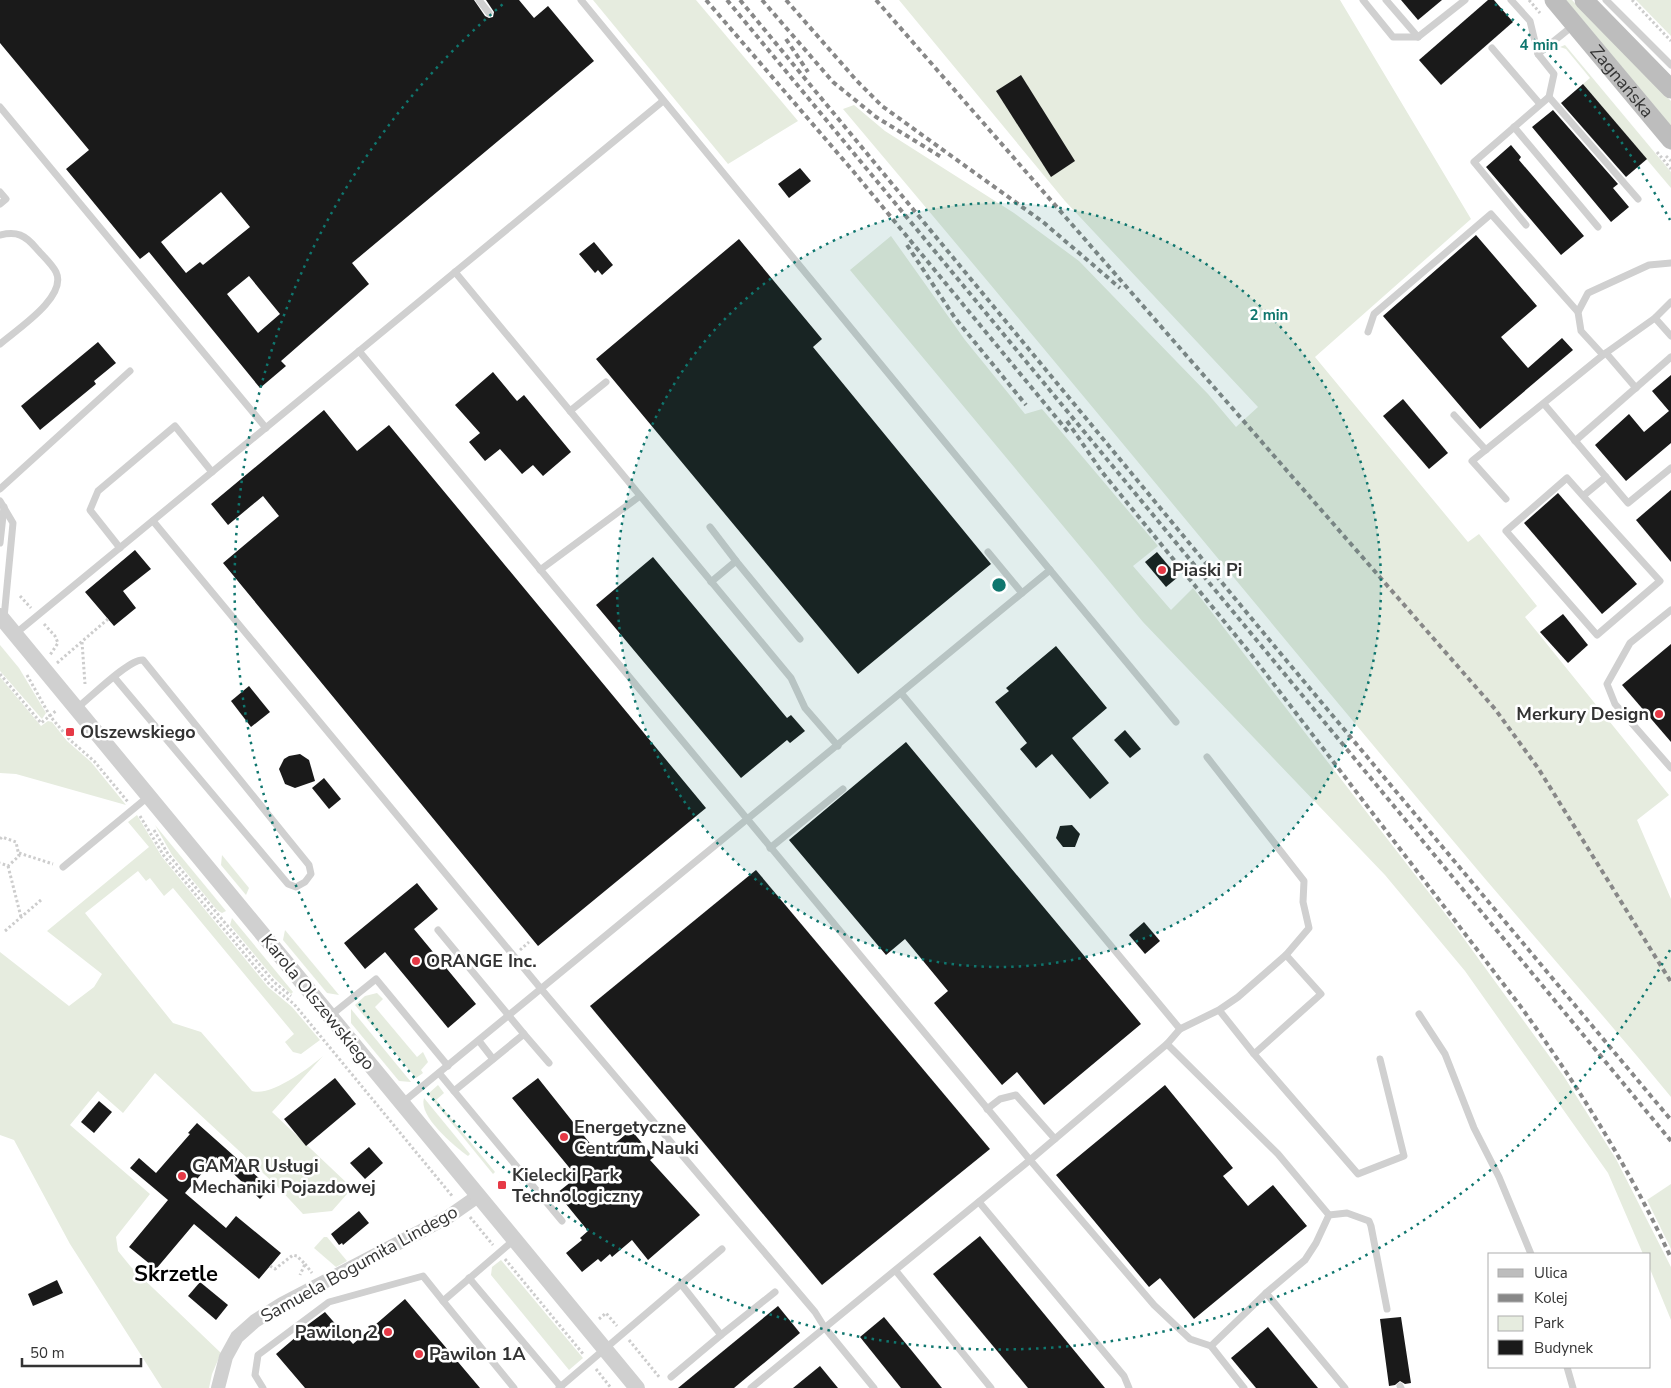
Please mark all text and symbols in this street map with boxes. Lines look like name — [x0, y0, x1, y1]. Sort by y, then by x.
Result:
text: 4 min — [1520, 35, 1558, 55]
street label: Zagnańska — [1585, 40, 1659, 123]
text: 2 min — [1250, 305, 1288, 325]
place label: Piaski Pi — [1172, 558, 1242, 582]
marker: Piaski Pi — [1156, 564, 1168, 576]
centre of rings — [990, 576, 1008, 594]
place label: Merkury Design — [1516, 702, 1649, 726]
marker: Merkury Design — [1653, 708, 1665, 720]
place label: Olszewskiego — [80, 720, 196, 744]
marker: Olszewskiego — [64, 726, 76, 738]
street label: Karola Olszewskiego — [256, 929, 380, 1075]
place label: ORANGE Inc. — [426, 949, 537, 973]
marker: ORANGE Inc. — [410, 955, 422, 967]
place label: Energetyczne Centrum Nauki — [574, 1115, 699, 1160]
marker: Energetyczne Centrum Nauki — [558, 1131, 570, 1143]
place label: GAMAR Usługi Mechaniki Pojazdowej — [192, 1154, 376, 1199]
place label: Kielecki Park Technologiczny — [512, 1163, 640, 1208]
marker: GAMAR Usługi Mechaniki Pojazdowej — [176, 1170, 188, 1182]
marker: Kielecki Park Technologiczny — [496, 1179, 508, 1191]
street label: Samuela Bogumiła Lindego — [256, 1200, 462, 1328]
legend — [1488, 1253, 1651, 1368]
district label: Skrzetle — [134, 1259, 218, 1289]
text: Ulica — [1534, 1263, 1568, 1283]
text: Kolej — [1534, 1288, 1567, 1308]
text: Park — [1534, 1313, 1564, 1333]
place label: Pawilon 2 — [295, 1320, 378, 1344]
marker: Pawilon 2 — [382, 1326, 394, 1338]
scale bar — [22, 1336, 141, 1368]
text: Budynek — [1534, 1338, 1594, 1358]
place label: Pawilon 1A — [429, 1342, 526, 1366]
text: 50 m — [30, 1343, 65, 1363]
marker: Pawilon 1A — [413, 1348, 425, 1360]

